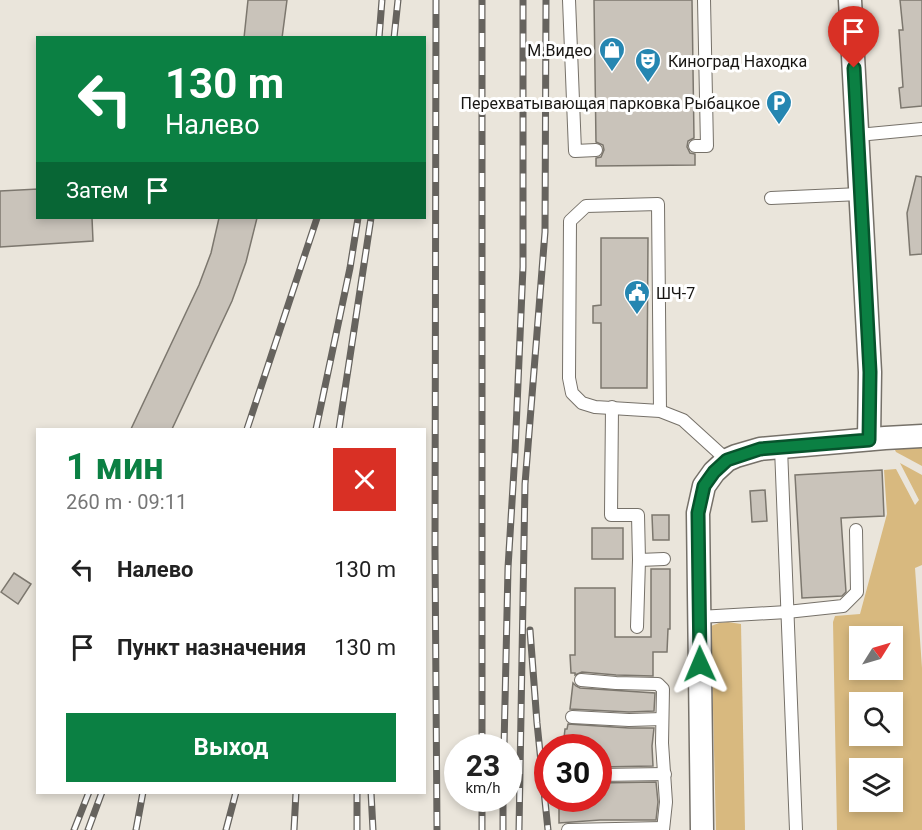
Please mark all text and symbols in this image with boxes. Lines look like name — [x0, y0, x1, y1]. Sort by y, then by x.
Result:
pin — [828, 6, 879, 68]
icon: arrive — [837, 15, 870, 48]
shop icon: М.Видео — [597, 35, 627, 73]
place label: М.Видео — [527, 41, 592, 60]
theatre icon: Киноград Находка — [633, 46, 663, 84]
place label: Киноград Находка — [668, 52, 807, 71]
text: 130 m — [165, 59, 284, 108]
icon: left — [66, 60, 144, 138]
parking icon: Перехватывающая парковка Рыбацкое — [764, 88, 794, 126]
place label: Перехватывающая парковка Рыбацкое — [461, 94, 760, 113]
text: Налево — [165, 109, 260, 141]
icon: arrive — [141, 174, 174, 207]
text: Затем — [66, 178, 129, 203]
public building icon: ШЧ-7 — [622, 278, 652, 316]
place label: ШЧ-7 — [656, 284, 695, 303]
text: 1 мин — [66, 446, 164, 488]
button: close — [333, 448, 396, 511]
text: 260 m · 09:11 — [66, 490, 187, 514]
icon: left — [66, 553, 99, 586]
text: Налево — [117, 557, 194, 582]
text: 130 m — [334, 557, 396, 582]
north arrow — [849, 626, 903, 680]
map controls — [849, 626, 903, 812]
icon: arrive — [66, 631, 99, 664]
position arrow — [668, 632, 732, 696]
text: Пункт назначения — [117, 635, 306, 660]
text: 130 m — [334, 635, 396, 660]
button: search — [849, 692, 903, 746]
button: Выход — [66, 713, 396, 782]
speed limit sign: 30 — [534, 734, 612, 812]
text: 23 — [466, 748, 500, 783]
button: layers — [849, 758, 903, 812]
text: km/h — [465, 779, 501, 797]

